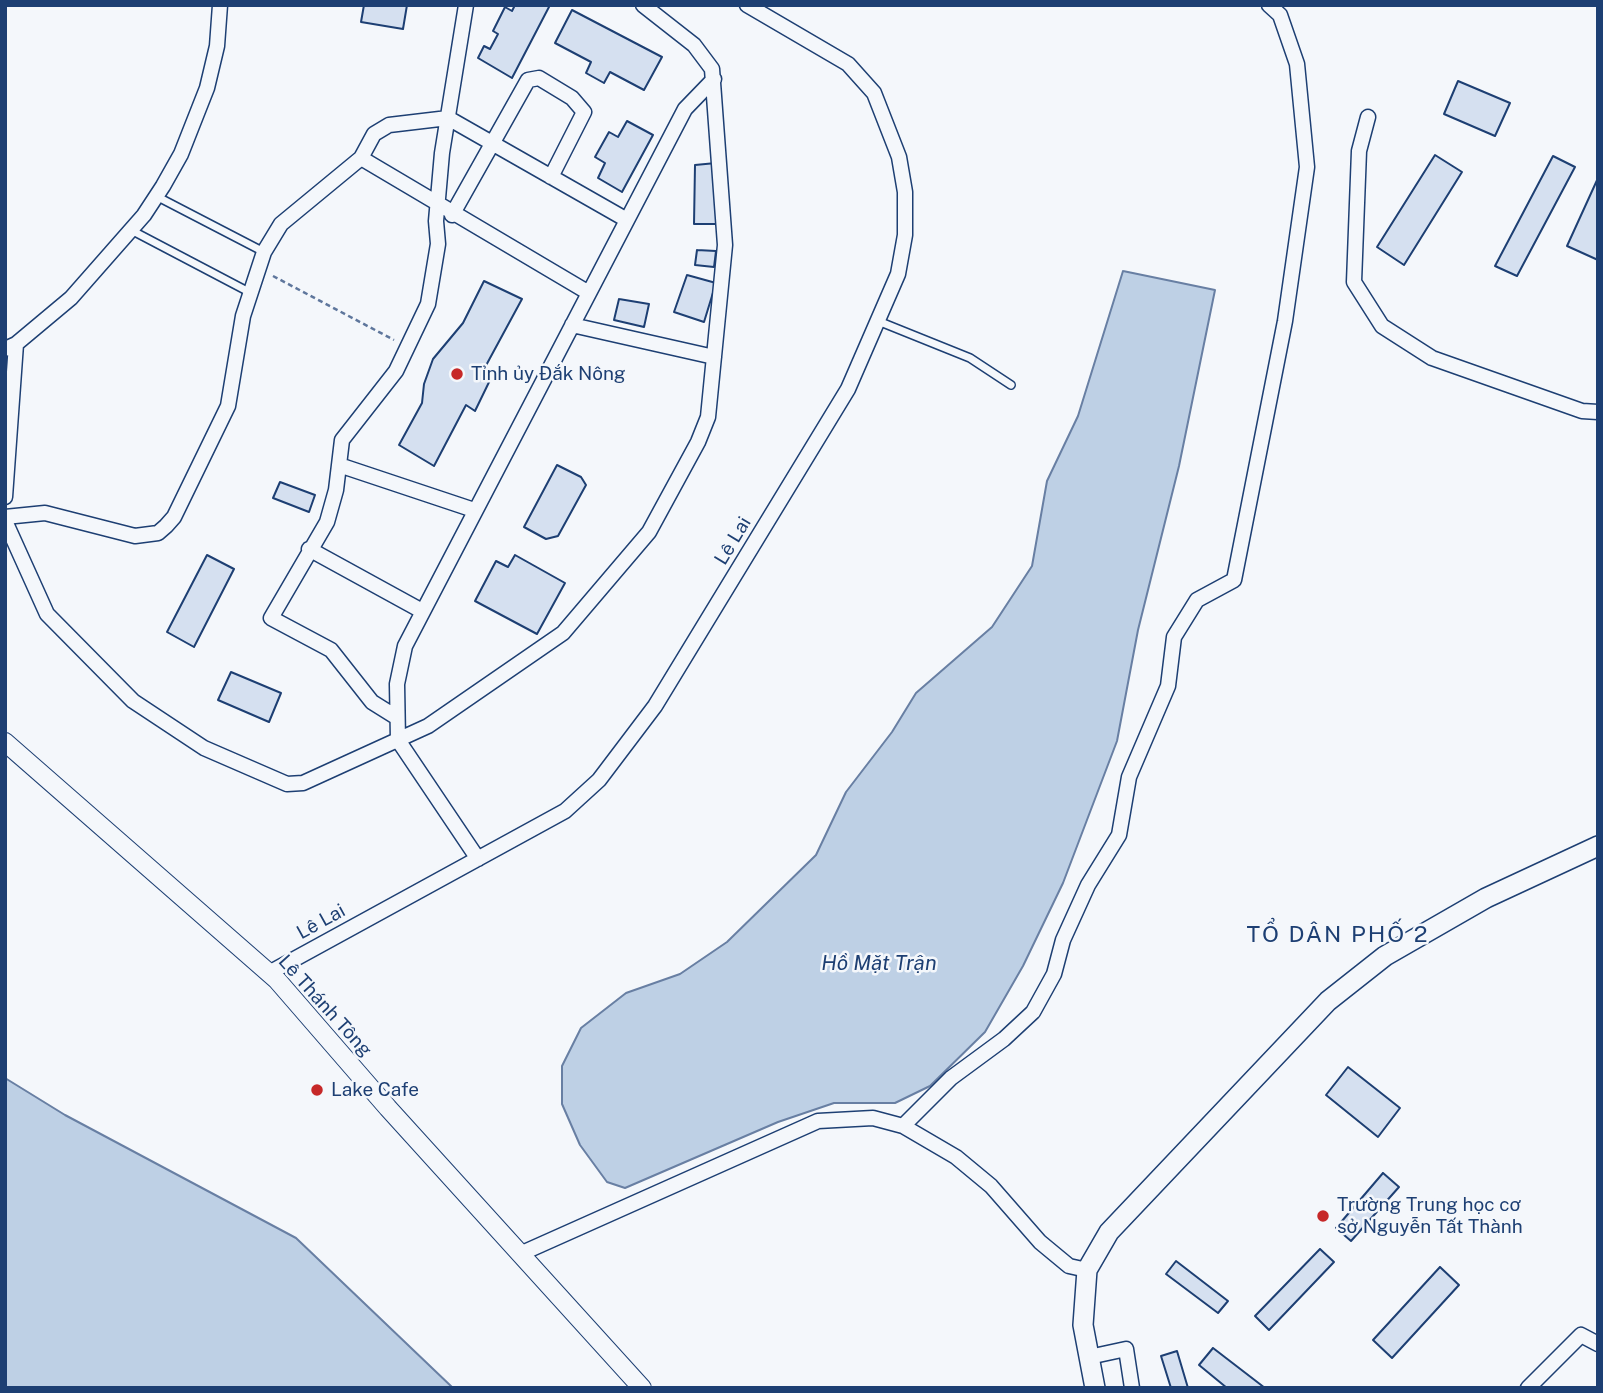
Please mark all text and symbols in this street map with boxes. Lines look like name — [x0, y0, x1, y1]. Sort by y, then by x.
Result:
place label: Tỉnh ủy Đắk Nông — [471, 363, 626, 385]
marker: Tỉnh ủy Đắk Nông — [449, 366, 465, 382]
street label: Lê Lai — [710, 513, 756, 569]
street label: Lê Lai — [293, 899, 349, 945]
district label: TỔ DÂN PHỐ 2 — [1248, 921, 1428, 949]
street label: Lê Thánh Tông — [273, 951, 377, 1061]
water label: Hồ Mặt Trận — [821, 951, 937, 977]
place label: Lake Cafe — [331, 1079, 419, 1101]
marker: Lake Cafe — [309, 1082, 325, 1098]
place label: Trường Trung học cơ sở Nguyễn Tất Thành — [1337, 1194, 1523, 1238]
marker: Trường Trung học cơ sở Nguyễn Tất Thành — [1315, 1208, 1331, 1224]

